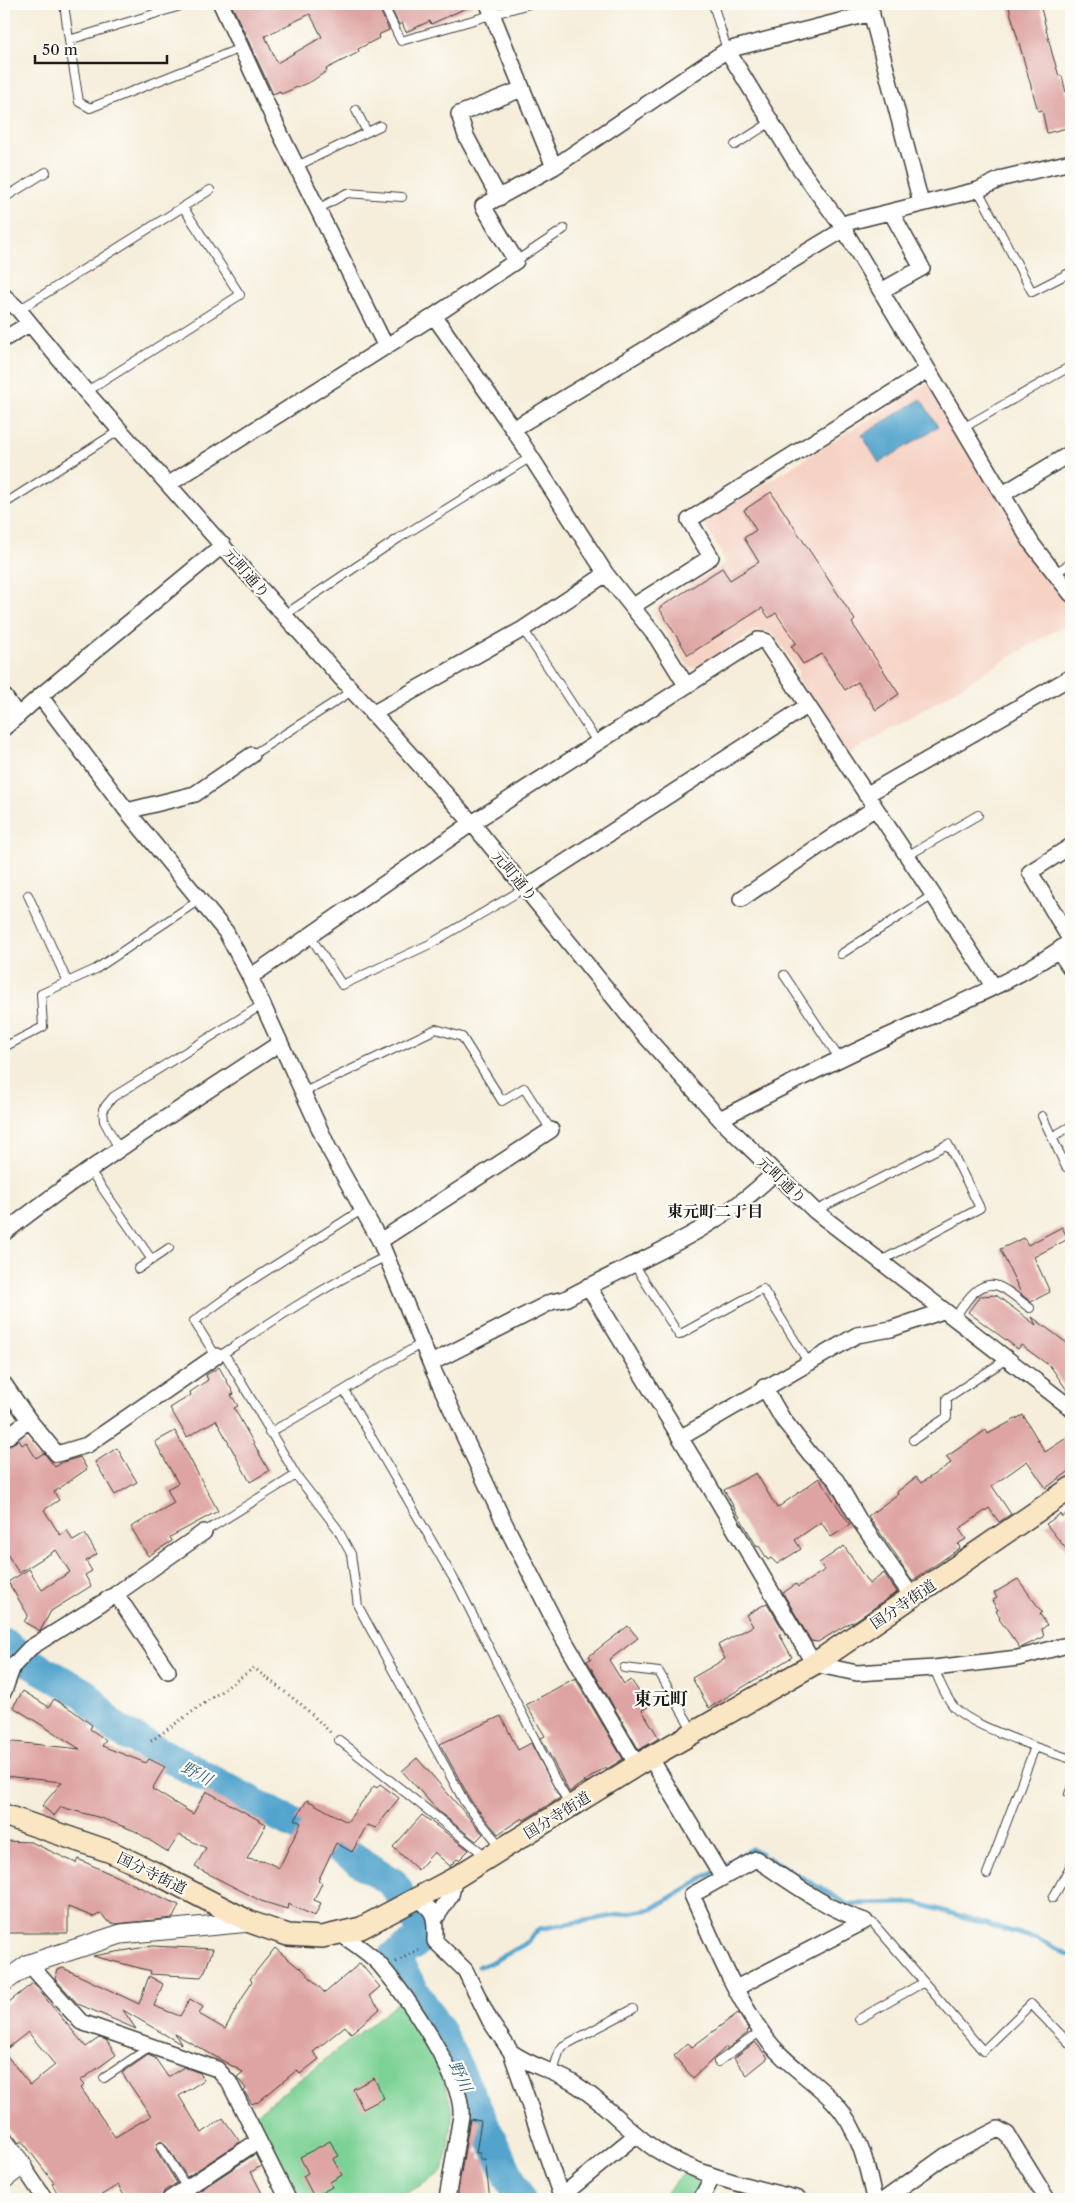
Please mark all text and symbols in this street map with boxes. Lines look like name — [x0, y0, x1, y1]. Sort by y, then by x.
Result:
scale bar — [35, 32, 168, 64]
text: 50 m — [42, 40, 78, 59]
street label: 元町通り — [220, 544, 274, 602]
street label: 元町通り — [489, 847, 541, 905]
street label: 元町通り — [754, 1152, 810, 1208]
district label: 東元町二丁目 — [667, 1201, 763, 1221]
street label: 国分寺街道 — [867, 1575, 939, 1633]
district label: 東元町 — [634, 1688, 688, 1710]
water label: 野川 — [178, 1757, 218, 1790]
street label: 国分寺街道 — [520, 1787, 594, 1843]
street label: 国分寺街道 — [114, 1848, 190, 1898]
water label: 野川 — [445, 2057, 478, 2097]

